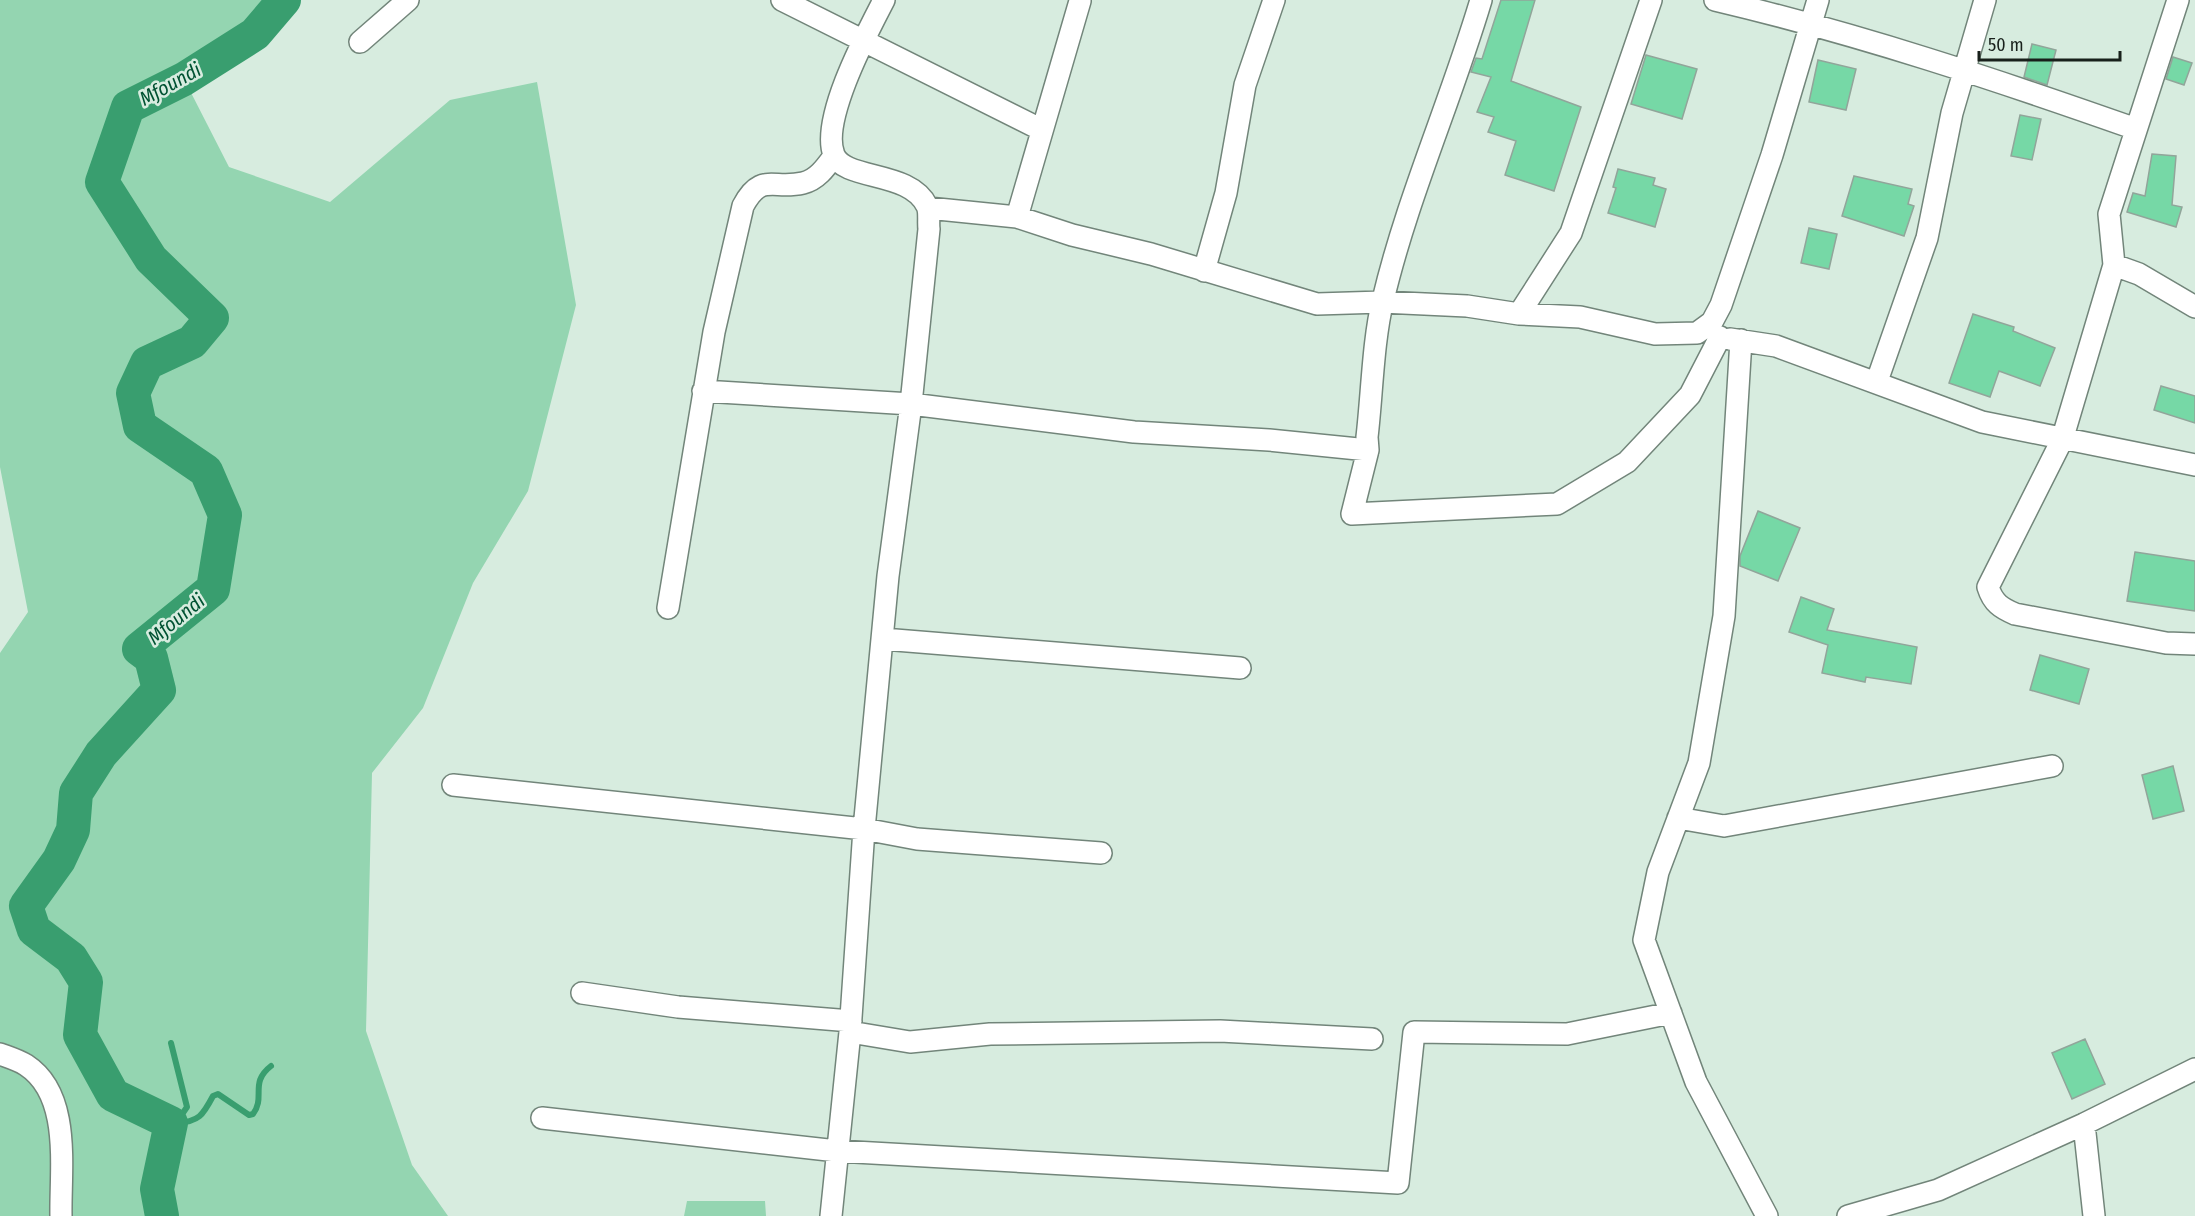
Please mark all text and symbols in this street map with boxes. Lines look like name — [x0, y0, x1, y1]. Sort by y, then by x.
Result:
scale bar — [1979, 24, 2120, 62]
text: 50 m — [1988, 34, 2024, 56]
water label: Mfoundi — [135, 57, 205, 111]
water label: Mfoundi — [142, 589, 210, 649]

